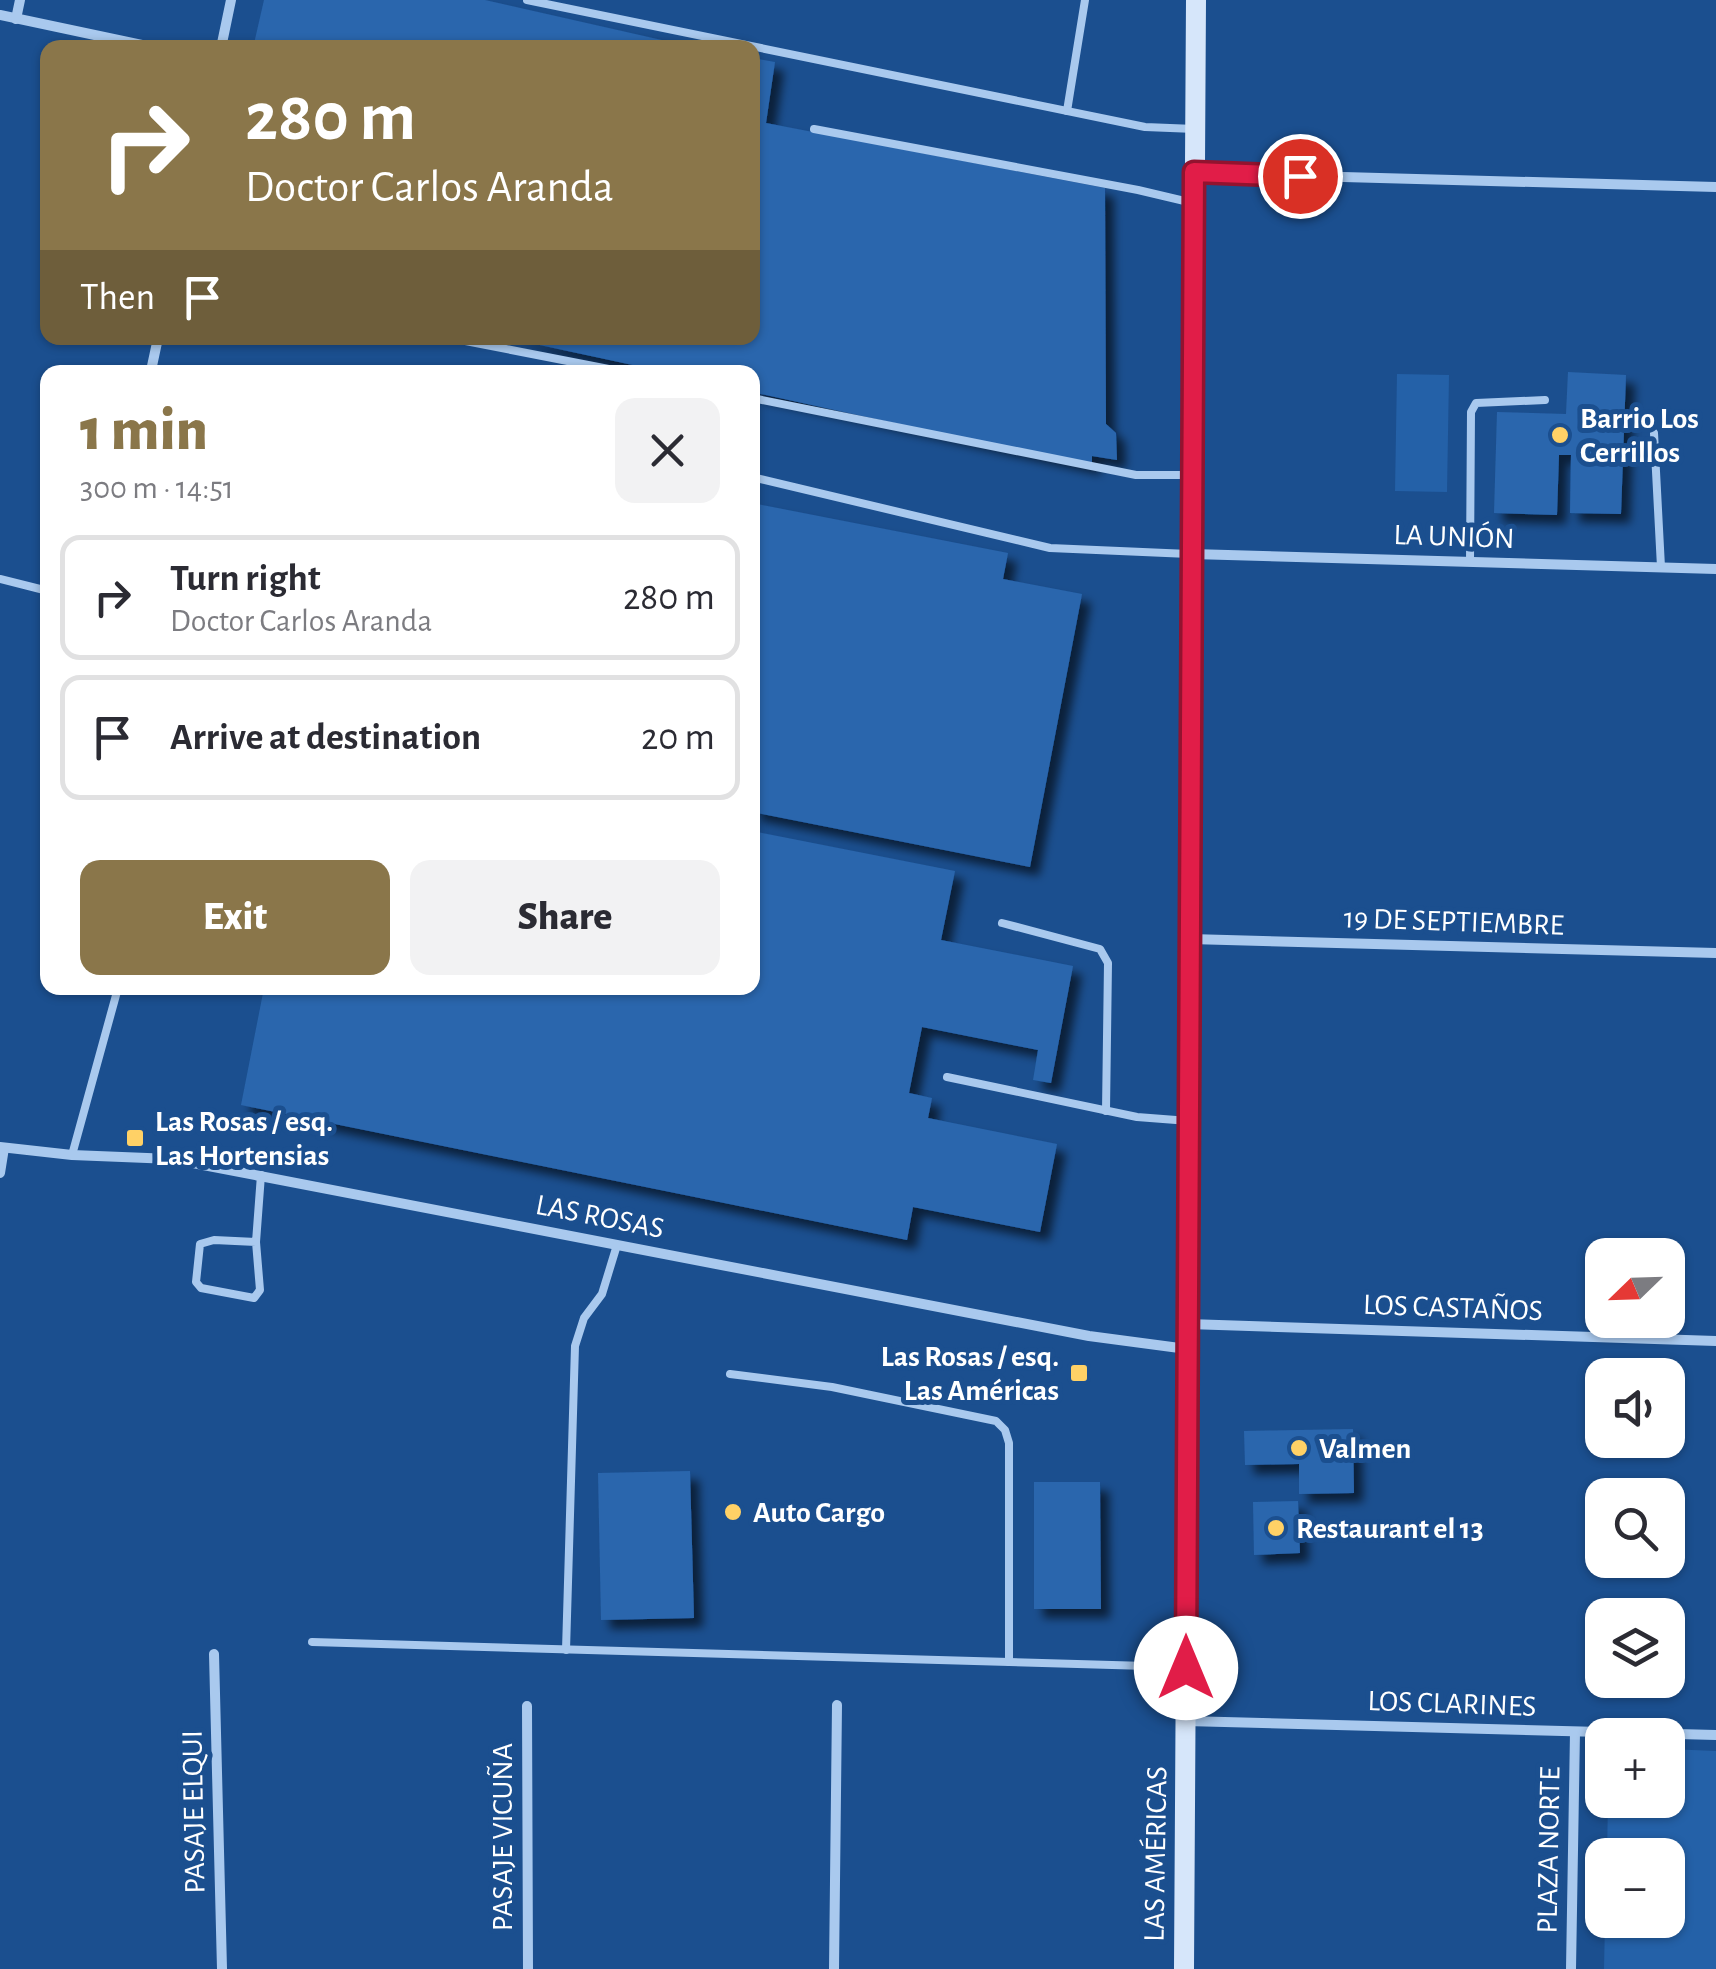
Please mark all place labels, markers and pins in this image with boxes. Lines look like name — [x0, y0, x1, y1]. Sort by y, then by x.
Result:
pin — [1258, 134, 1343, 219]
place label: Barrio Los Cerrillos — [1580, 404, 1699, 468]
marker: Barrio Los Cerrillos — [1549, 424, 1571, 446]
place label: Las Rosas / esq. Las Hortensias — [155, 1107, 333, 1171]
marker: Las Rosas / esq. Las Hortensias — [124, 1127, 146, 1149]
place label: Las Rosas / esq. Las Américas — [881, 1342, 1059, 1406]
marker: Las Rosas / esq. Las Américas — [1068, 1362, 1090, 1384]
place label: Valmen — [1319, 1434, 1411, 1464]
marker: Valmen — [1288, 1437, 1310, 1459]
place label: Auto Cargo — [753, 1498, 885, 1528]
marker: Auto Cargo — [722, 1501, 744, 1523]
place label: Restaurant el 13 — [1296, 1514, 1484, 1544]
marker: Restaurant el 13 — [1265, 1517, 1287, 1539]

